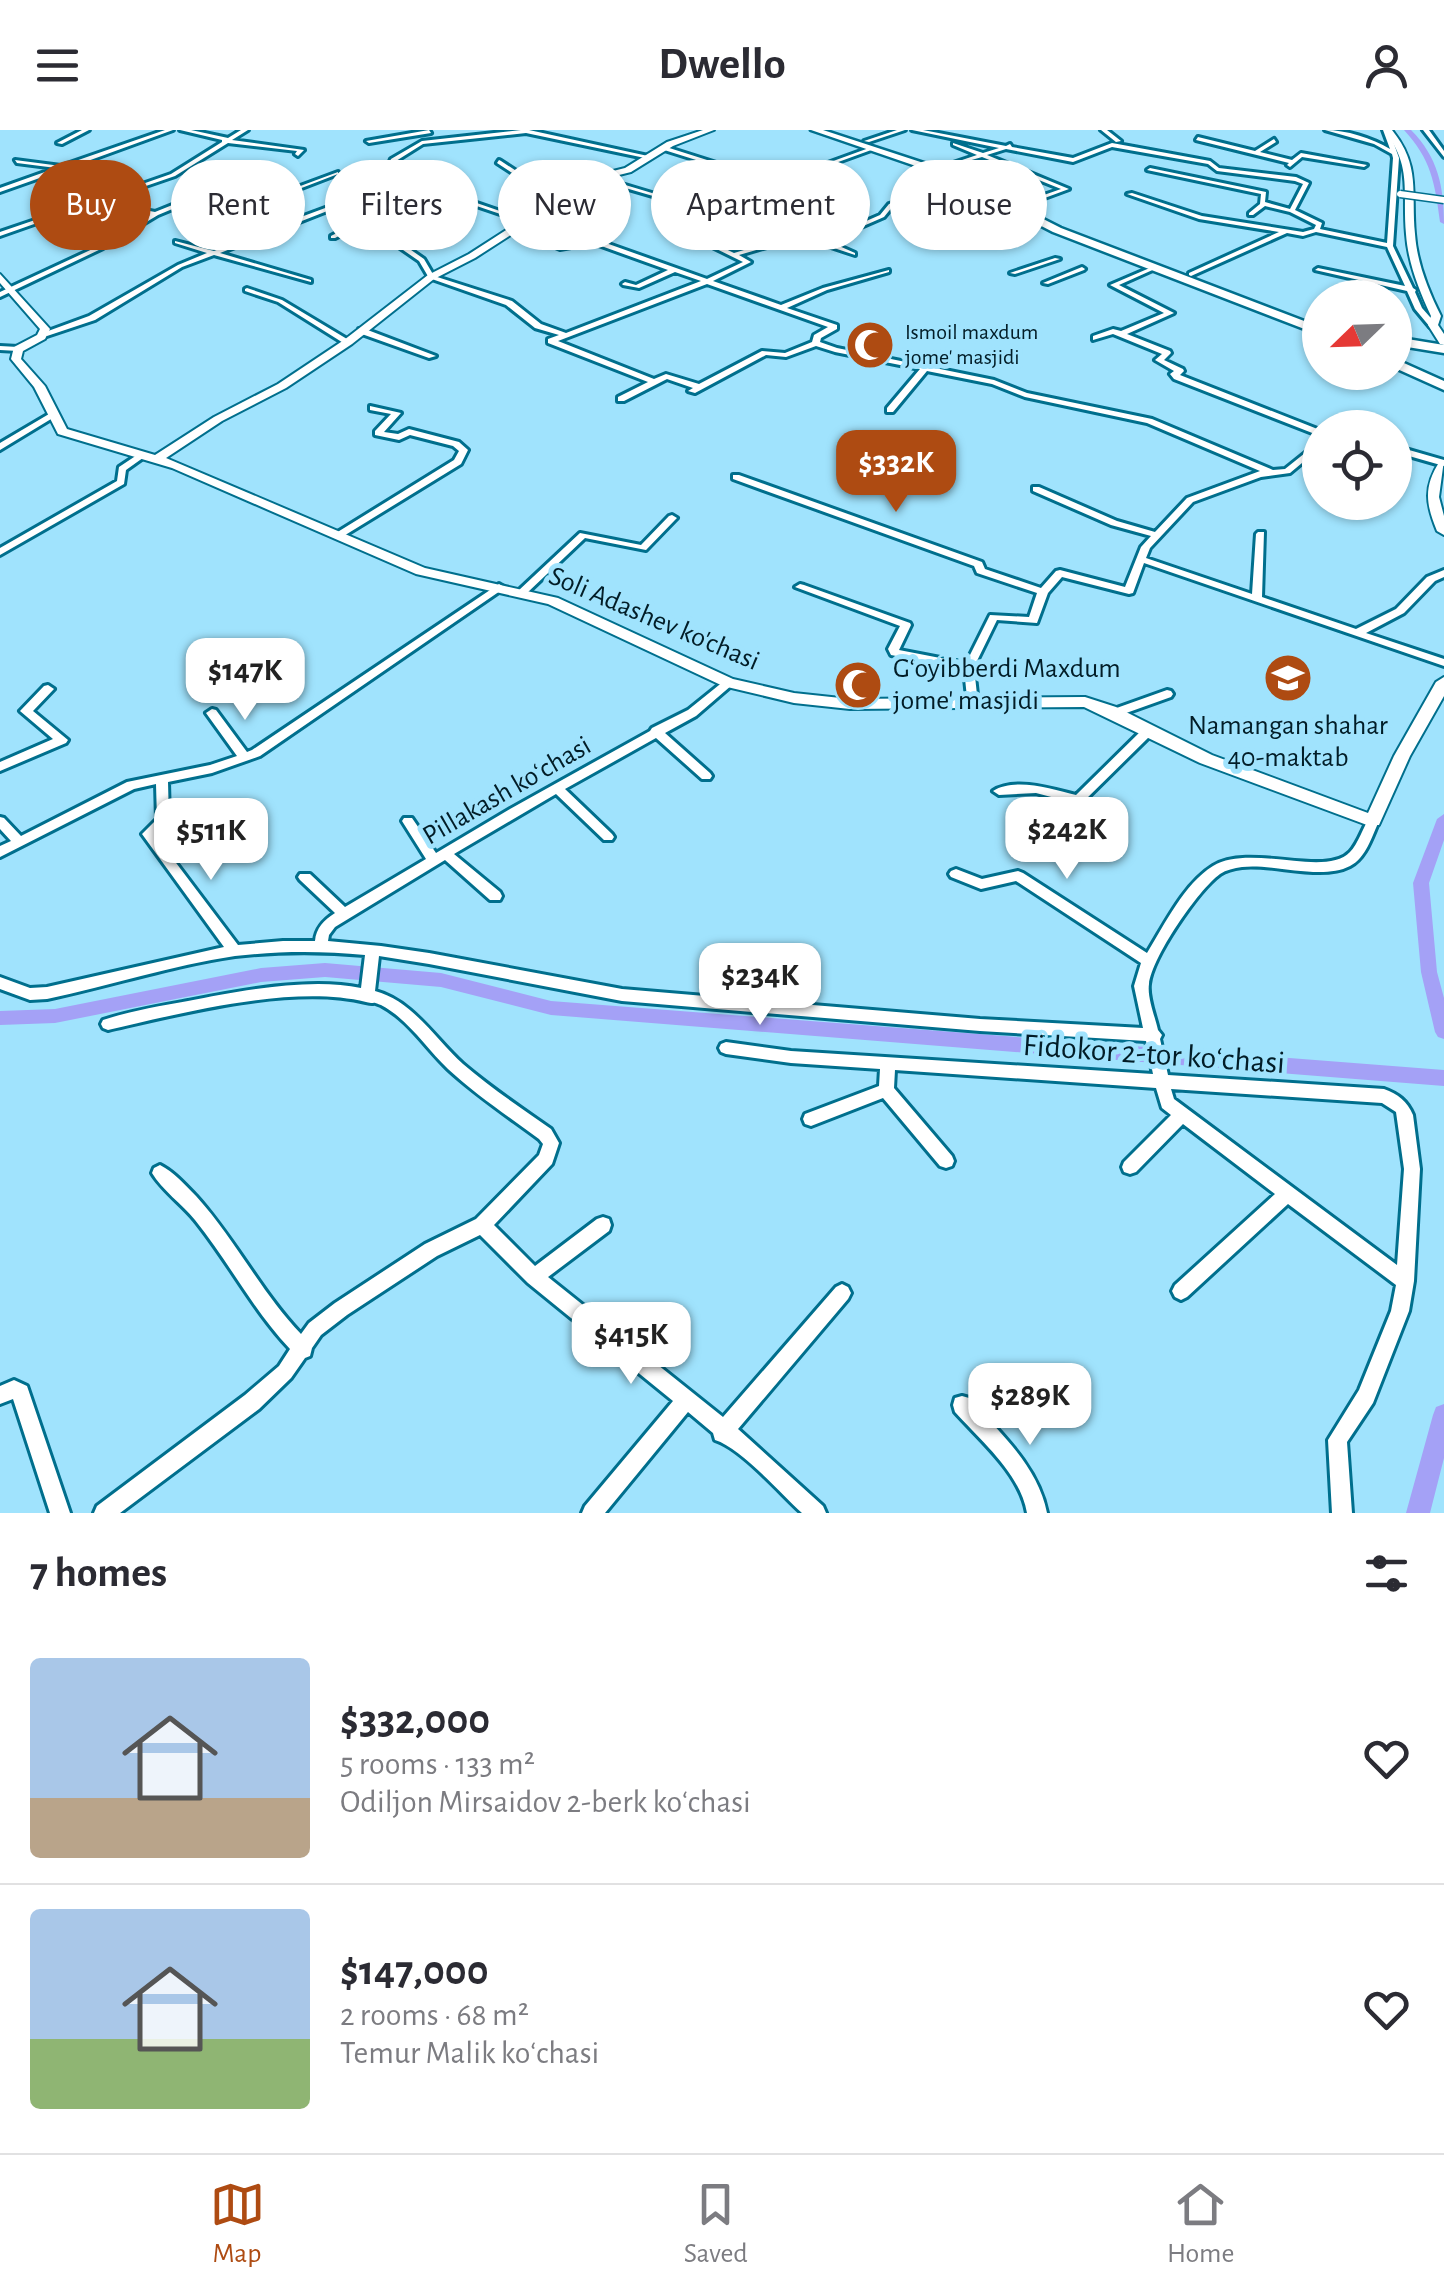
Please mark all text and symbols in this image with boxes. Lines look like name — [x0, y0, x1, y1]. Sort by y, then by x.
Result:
icon: menu — [30, 38, 85, 93]
icon: person — [1359, 38, 1414, 93]
text: Dwello — [658, 42, 786, 87]
chip: Buy — [30, 160, 151, 250]
chip: Rent — [171, 160, 305, 250]
chip: Filters — [325, 160, 478, 250]
chip: New — [498, 160, 631, 250]
chip: Apartment — [651, 160, 870, 250]
chip: House — [890, 160, 1047, 250]
north arrow — [1302, 280, 1412, 390]
map controls — [1302, 280, 1412, 520]
mosque icon: Ismoil maxdum jome' masjidi — [844, 319, 896, 371]
place label: Ismoil maxdum jome' masjidi — [905, 321, 1038, 368]
button: locate — [1302, 410, 1412, 520]
pin: $332K — [826, 430, 966, 515]
text: $332K — [858, 446, 934, 478]
street label: Soli Adashev ko'chasi — [545, 562, 763, 676]
pin: $147K — [175, 638, 315, 723]
school or university icon: Namangan shahar 40-maktab — [1262, 652, 1314, 704]
text: $147K — [208, 654, 282, 686]
place label: Gʻoyibberdi Maxdum jome' masjidi — [893, 655, 1121, 715]
mosque icon: Gʻoyibberdi Maxdum jome' masjidi — [832, 659, 884, 711]
place label: Namangan shahar 40-maktab — [1188, 712, 1388, 772]
street label: Pillakash koʻchasi — [418, 732, 596, 850]
pin: $242K — [997, 797, 1137, 882]
pin: $511K — [141, 798, 281, 883]
text: $242K — [1027, 813, 1107, 845]
text: $511K — [176, 814, 246, 846]
pin: $234K — [690, 943, 830, 1028]
text: $234K — [721, 959, 799, 991]
street label: Fidokor 2-tor koʻchasi — [1022, 1029, 1286, 1079]
pin: $415K — [561, 1302, 701, 1387]
text: $415K — [594, 1318, 668, 1350]
pin: $289K — [960, 1363, 1100, 1448]
text: $289K — [990, 1379, 1070, 1411]
icon: filters — [1359, 1546, 1414, 1601]
text: 7 homes — [30, 1552, 167, 1594]
icon: home — [110, 1698, 230, 1818]
text: $332,000 — [340, 1699, 490, 1741]
icon: heart — [1359, 1731, 1414, 1786]
text: 5 rooms · 133 m² — [340, 1748, 535, 1780]
text: Odiljon Mirsaidov 2-berk koʻchasi — [340, 1786, 751, 1818]
icon: home — [110, 1949, 230, 2069]
text: $147,000 — [340, 1950, 489, 1992]
icon: heart — [1359, 1982, 1414, 2037]
text: 2 rooms · 68 m² — [340, 1999, 529, 2031]
text: Temur Malik koʻchasi — [340, 2037, 599, 2069]
tab: Map — [210, 2177, 265, 2271]
tab: Saved — [684, 2177, 748, 2271]
tab: Home — [1167, 2177, 1234, 2271]

